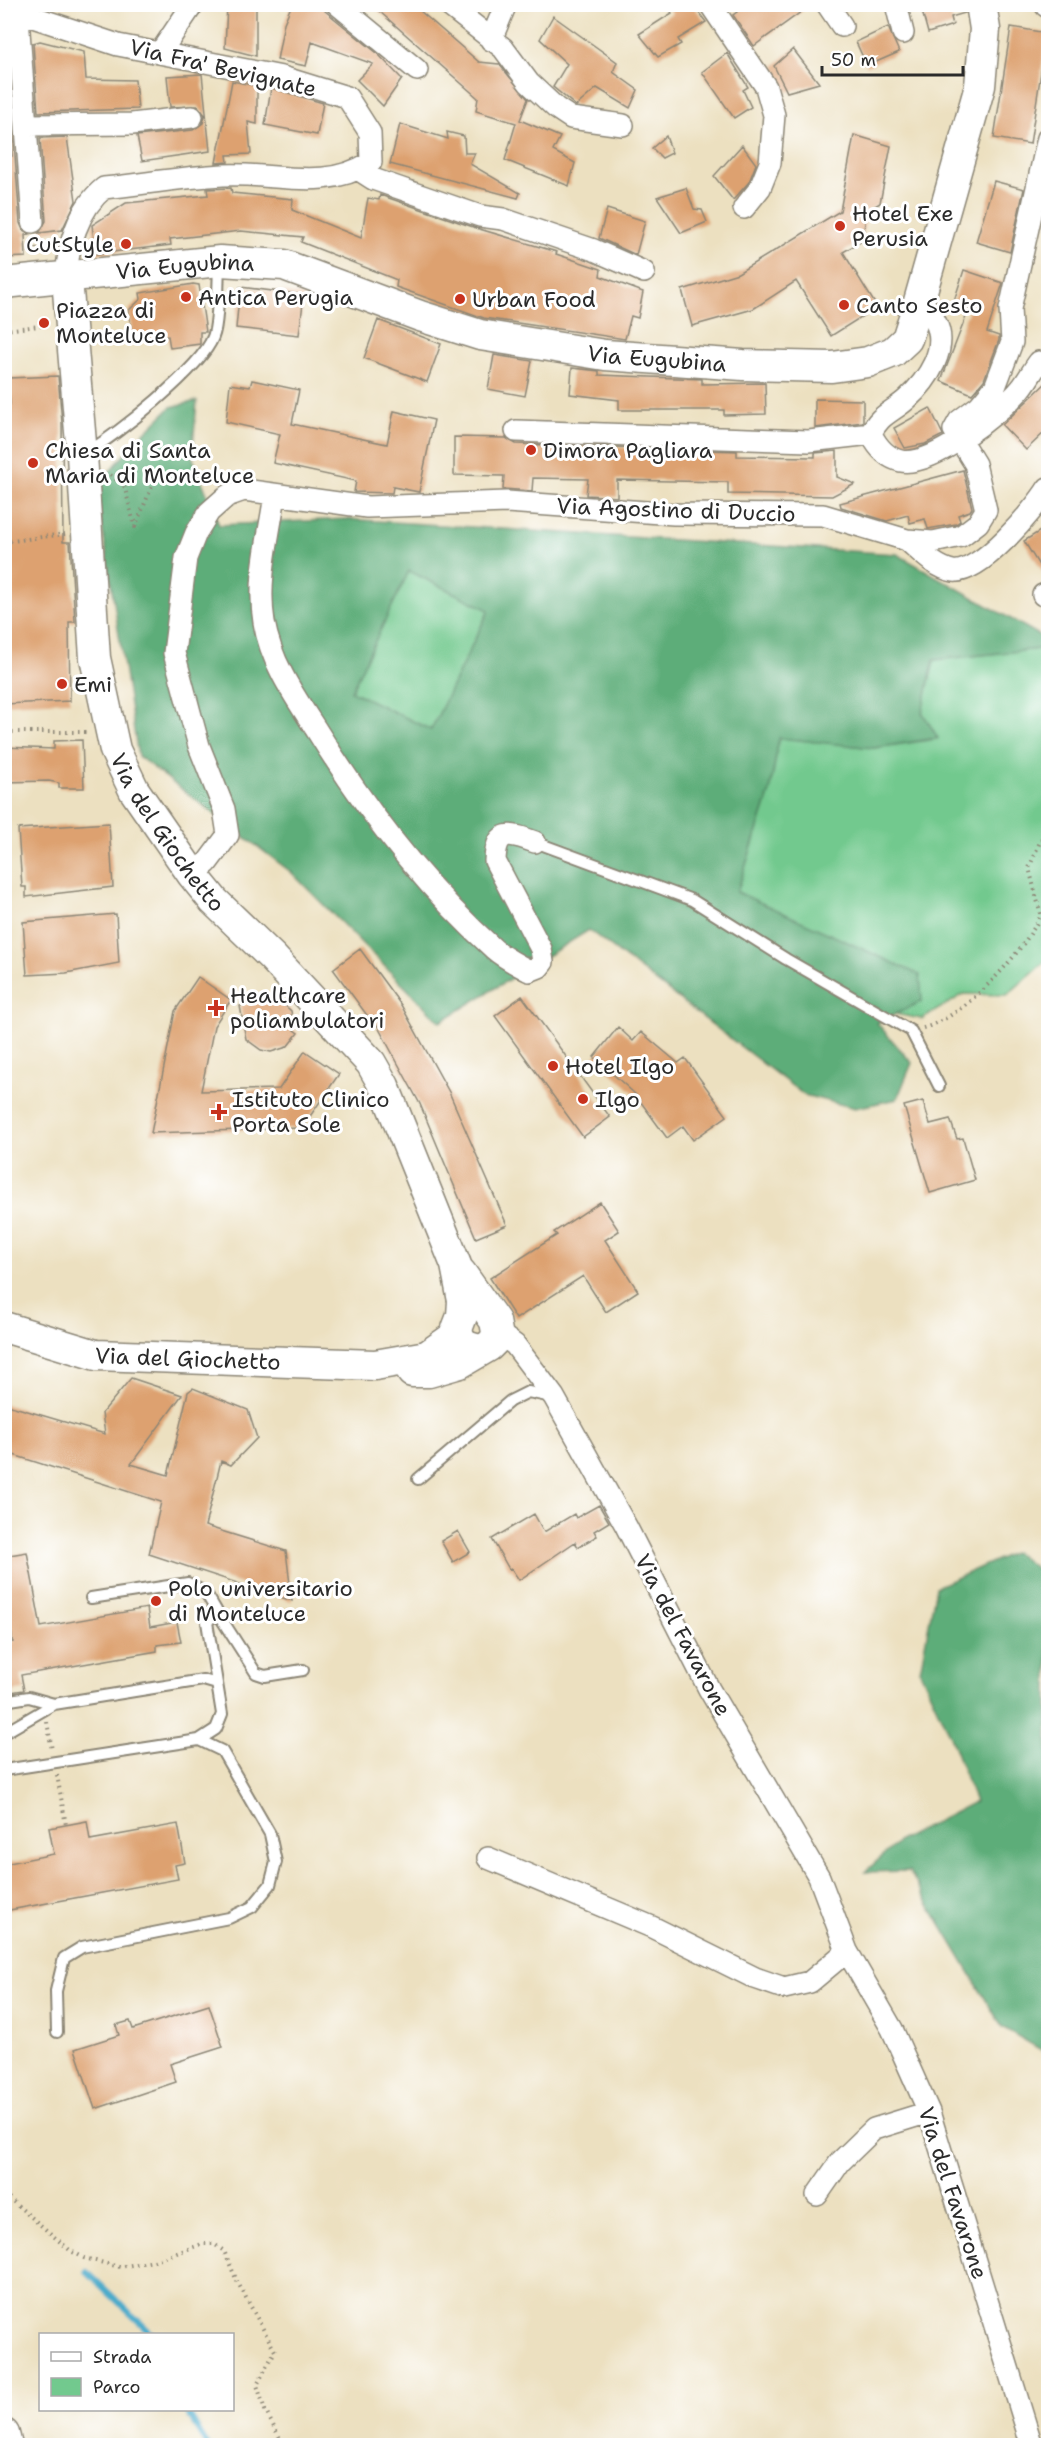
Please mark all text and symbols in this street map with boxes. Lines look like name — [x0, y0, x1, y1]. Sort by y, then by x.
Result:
street label: Via Fra' Bevignate — [127, 32, 319, 104]
scale bar — [822, 39, 963, 77]
text: 50 m — [831, 48, 876, 72]
place label: Hotel Exe Perusia — [852, 199, 954, 253]
marker: Hotel Exe Perusia — [833, 219, 847, 233]
place label: CutStyle — [26, 230, 114, 259]
marker: CutStyle — [119, 237, 133, 251]
street label: Via Eugubina — [114, 246, 256, 286]
place label: Antica Perugia — [198, 283, 353, 312]
place label: Urban Food — [472, 285, 596, 314]
marker: Antica Perugia — [179, 290, 193, 304]
place label: Canto Sesto — [856, 291, 983, 320]
marker: Urban Food — [453, 292, 467, 306]
place label: Piazza di Monteluce — [56, 296, 167, 350]
marker: Canto Sesto — [837, 298, 851, 312]
marker: Piazza di Monteluce — [37, 316, 51, 330]
street label: Via Eugubina — [585, 338, 728, 378]
place label: Chiesa di Santa Maria di Monteluce — [45, 436, 254, 490]
place label: Dimora Pagliara — [543, 436, 713, 465]
marker: Dimora Pagliara — [524, 443, 538, 457]
marker: Chiesa di Santa Maria di Monteluce — [26, 456, 40, 470]
street label: Via Agostino di Duccio — [556, 491, 796, 529]
place label: Emi — [74, 670, 112, 699]
marker: Emi — [55, 677, 69, 691]
street label: Via del Giochetto — [104, 748, 231, 918]
place label: Healthcare poliambulatori — [230, 981, 384, 1035]
marker: Healthcare poliambulatori — [207, 999, 225, 1017]
place label: Hotel Ilgo — [565, 1052, 674, 1081]
marker: Hotel Ilgo — [546, 1059, 560, 1073]
place label: Istituto Clinico Porta Sole — [232, 1085, 390, 1139]
place label: Ilgo — [595, 1085, 640, 1114]
marker: Ilgo — [576, 1092, 590, 1106]
marker: Istituto Clinico Porta Sole — [210, 1103, 228, 1121]
street label: Via del Giochetto — [94, 1340, 281, 1376]
street label: Via del Favarone — [628, 1549, 738, 1721]
place label: Polo universitario di Monteluce — [168, 1574, 353, 1628]
marker: Polo universitario di Monteluce — [149, 1594, 163, 1608]
street label: Via del Favarone — [912, 2103, 994, 2283]
legend — [39, 2333, 234, 2411]
text: Strada — [93, 2345, 152, 2369]
text: Parco — [93, 2375, 141, 2399]

